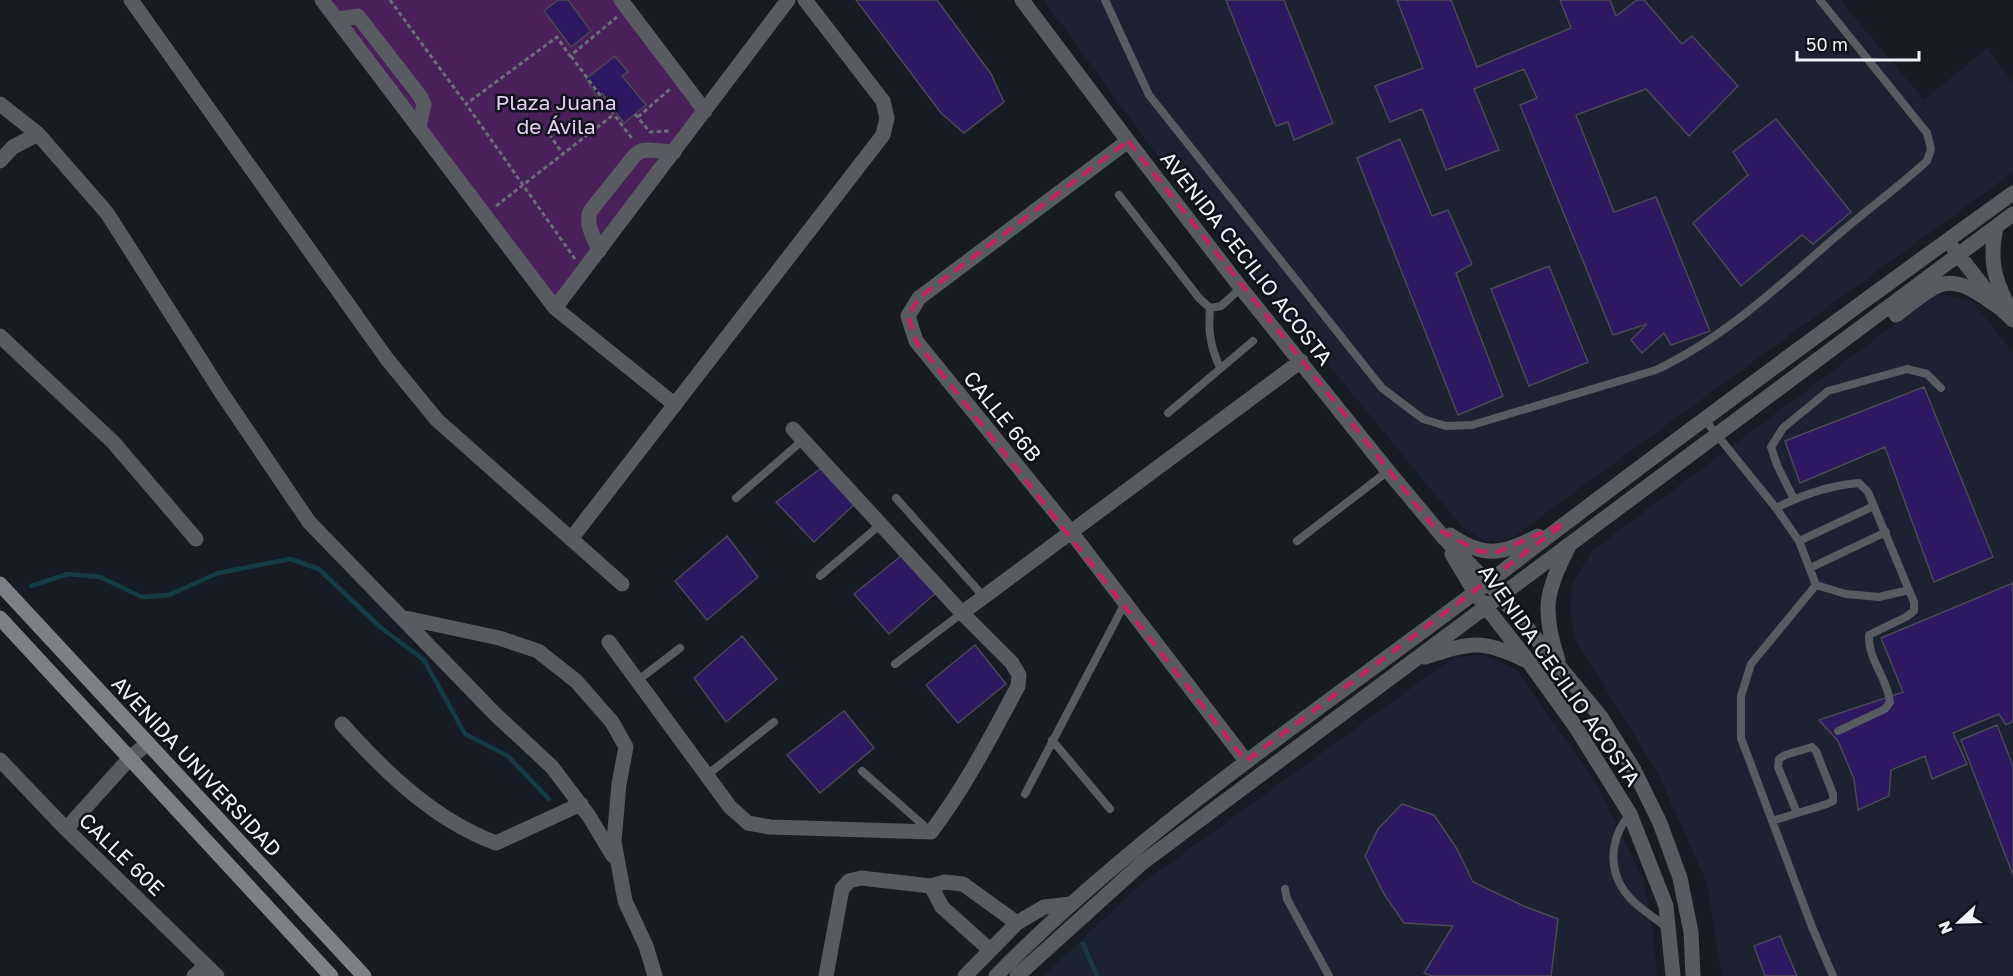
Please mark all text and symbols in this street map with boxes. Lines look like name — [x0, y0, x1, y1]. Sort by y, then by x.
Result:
scale bar — [1797, 24, 1918, 62]
text: 50 m — [1806, 33, 1848, 55]
park label: Plaza Juana de Ávila — [495, 89, 617, 139]
street label: AVENIDA CECILIO ACOSTA — [1155, 146, 1339, 370]
street label: CALLE 66B — [958, 365, 1048, 467]
street label: AVENIDA CECILIO ACOSTA — [1473, 559, 1647, 791]
street label: AVENIDA UNIVERSIDAD — [107, 670, 287, 862]
street label: CALLE 60E — [74, 807, 170, 901]
north arrow — [1929, 892, 1989, 952]
text: N — [1934, 918, 1957, 937]

